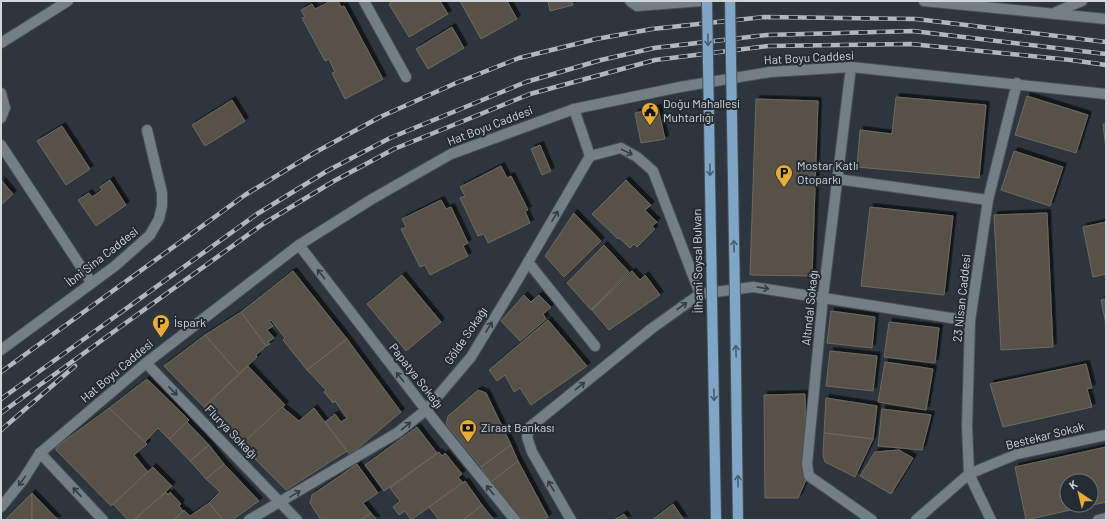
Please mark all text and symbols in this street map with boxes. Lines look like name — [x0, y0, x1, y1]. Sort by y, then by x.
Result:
one-way arrow — [704, 33, 712, 46]
street label: Hat Boyu Caddesi — [763, 48, 854, 66]
place label: Doğu Mahallesi Muhtarlığı — [663, 96, 740, 124]
public building icon: Doğu Mahallesi Muhtarlığı — [640, 101, 660, 126]
street label: Hat Boyu Caddesi — [445, 102, 534, 148]
one-way arrow — [621, 149, 633, 156]
place label: Mostar Katlı Otoparkı — [797, 158, 858, 186]
one-way arrow — [706, 163, 714, 176]
parking icon: Mostar Katlı Otoparkı — [774, 163, 794, 188]
street label: İlhami Soysal Bulvarı — [689, 209, 705, 313]
one-way arrow — [552, 210, 560, 222]
street label: İbni Sina Caddesi — [62, 224, 140, 289]
one-way arrow — [730, 240, 738, 253]
street label: 23 Nisan Caddesi — [949, 253, 973, 343]
one-way arrow — [317, 269, 325, 280]
street label: Altındal Sokağı — [798, 270, 820, 346]
one-way arrow — [756, 284, 769, 292]
one-way arrow — [677, 302, 688, 310]
street label: Gölde Sokağı — [441, 304, 490, 367]
parking icon: İspark — [151, 313, 171, 338]
place label: İspark — [174, 315, 206, 329]
one-way arrow — [485, 322, 493, 333]
street label: Hat Boyu Caddesi — [77, 336, 156, 405]
street label: Papatya Sokağı — [387, 340, 447, 411]
one-way arrow — [732, 345, 740, 358]
one-way arrow — [396, 372, 404, 383]
one-way arrow — [574, 382, 585, 391]
one-way arrow — [168, 386, 178, 396]
one-way arrow — [710, 388, 718, 401]
street label: Flurya Sokağı — [203, 402, 261, 461]
bank icon: Ziraat Bankası — [458, 418, 478, 443]
street label: Bestekar Sokak — [1004, 418, 1086, 452]
place label: Ziraat Bankası — [481, 420, 554, 434]
one-way arrow — [400, 422, 411, 431]
north arrow — [1059, 473, 1099, 513]
one-way arrow — [18, 475, 26, 486]
one-way arrow — [734, 475, 742, 488]
text: K — [1066, 477, 1080, 492]
one-way arrow — [547, 480, 555, 492]
one-way arrow — [486, 484, 494, 495]
one-way arrow — [72, 486, 81, 497]
one-way arrow — [289, 490, 301, 498]

